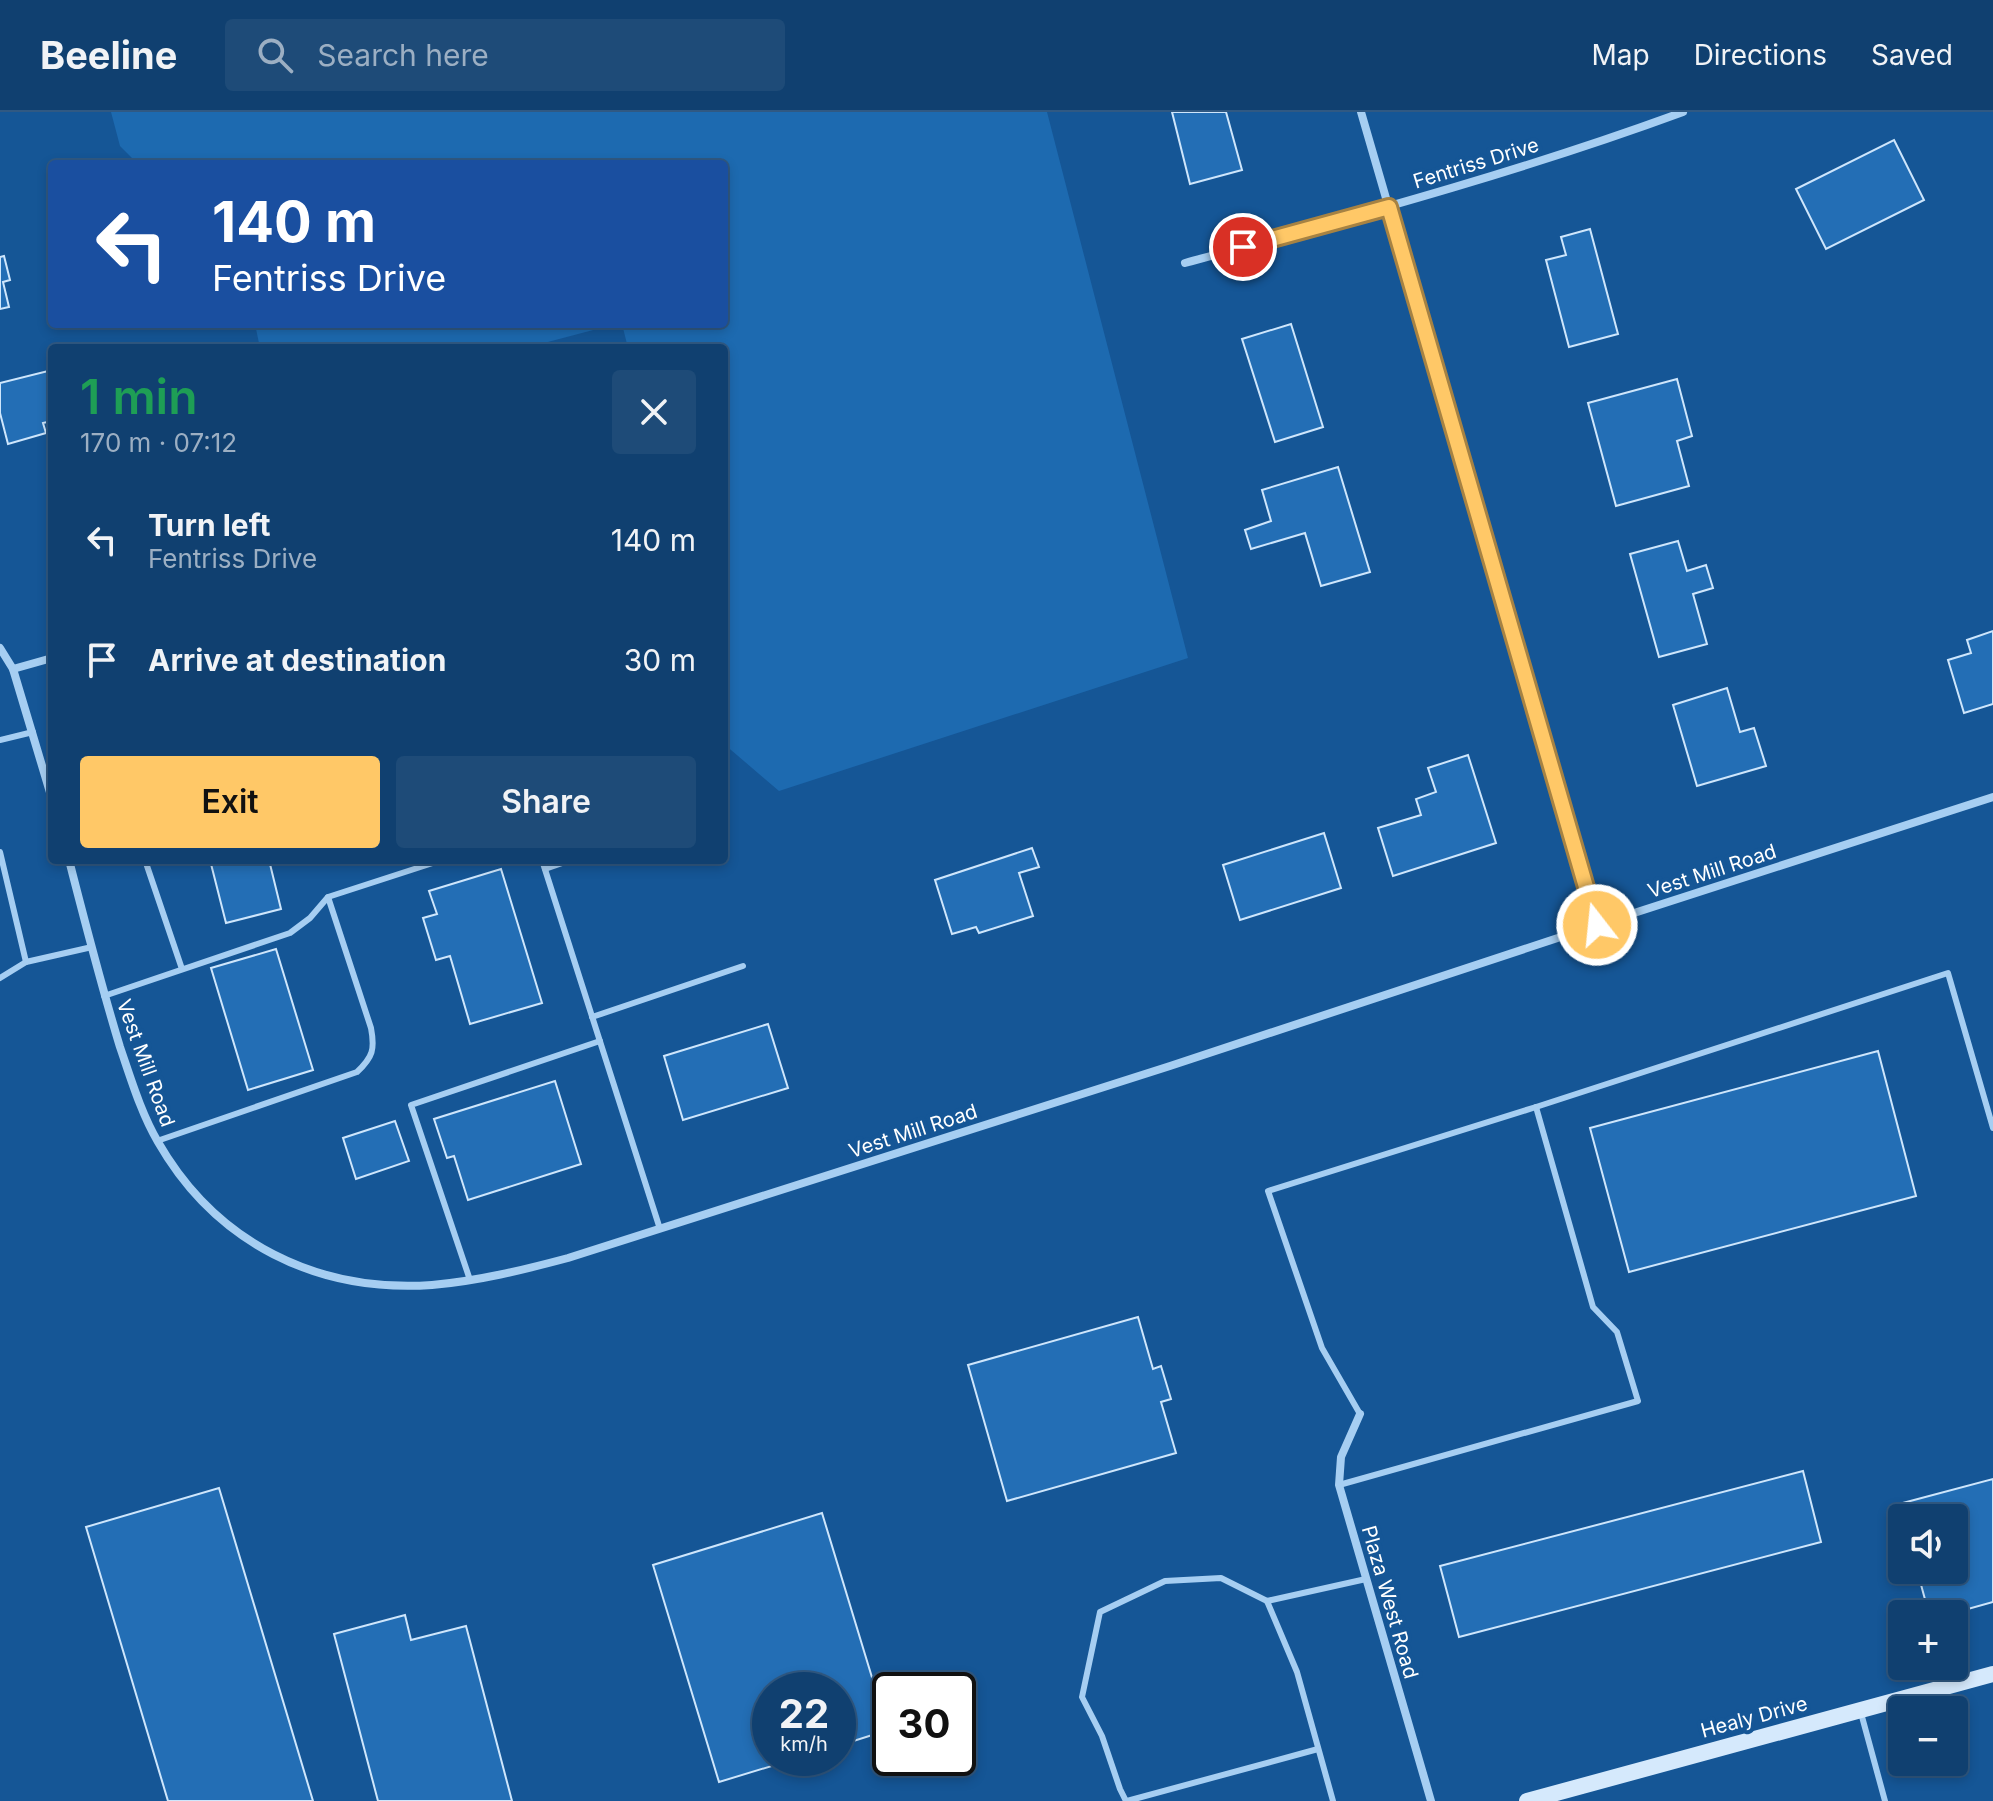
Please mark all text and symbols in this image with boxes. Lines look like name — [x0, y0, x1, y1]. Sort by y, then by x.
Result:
search box — [225, 19, 785, 91]
text: Beeline — [40, 32, 177, 78]
icon: search — [253, 33, 297, 77]
text: Search here — [317, 37, 489, 73]
text: Map — [1591, 38, 1650, 72]
text: Directions — [1694, 38, 1827, 72]
text: Saved — [1871, 38, 1953, 72]
street label: Fentriss Drive — [1410, 133, 1542, 193]
text: 140 m — [212, 188, 376, 256]
icon: left — [80, 192, 184, 296]
pin — [1209, 213, 1277, 281]
icon: arrive — [1221, 225, 1265, 269]
text: Fentriss Drive — [212, 256, 446, 300]
text: 1 min — [80, 367, 198, 426]
button: close — [612, 370, 696, 454]
text: 170 m · 07:12 — [80, 427, 237, 458]
text: Turn left — [148, 507, 270, 543]
icon: left — [80, 518, 124, 562]
text: 140 m — [611, 522, 696, 558]
text: Fentriss Drive — [148, 543, 317, 574]
icon: arrive — [80, 638, 124, 682]
text: Arrive at destination — [148, 642, 446, 678]
text: 30 m — [624, 642, 696, 678]
button: Exit — [80, 756, 380, 848]
button: Share — [396, 756, 696, 848]
street label: Vest Mill Road — [1645, 839, 1779, 903]
position arrow — [1555, 883, 1639, 967]
street label: Vest Mill Road — [112, 996, 180, 1130]
street label: Vest Mill Road — [846, 1099, 980, 1163]
map controls — [1888, 1504, 1968, 1776]
button: sound — [1888, 1504, 1968, 1584]
street label: Plaza West Road — [1357, 1523, 1423, 1681]
button: + — [1888, 1600, 1968, 1680]
speed limit sign: 30 — [872, 1672, 976, 1776]
text: 22 — [779, 1689, 829, 1738]
street label: Healy Drive — [1698, 1691, 1810, 1743]
button: − — [1888, 1696, 1968, 1776]
text: km/h — [780, 1732, 828, 1756]

